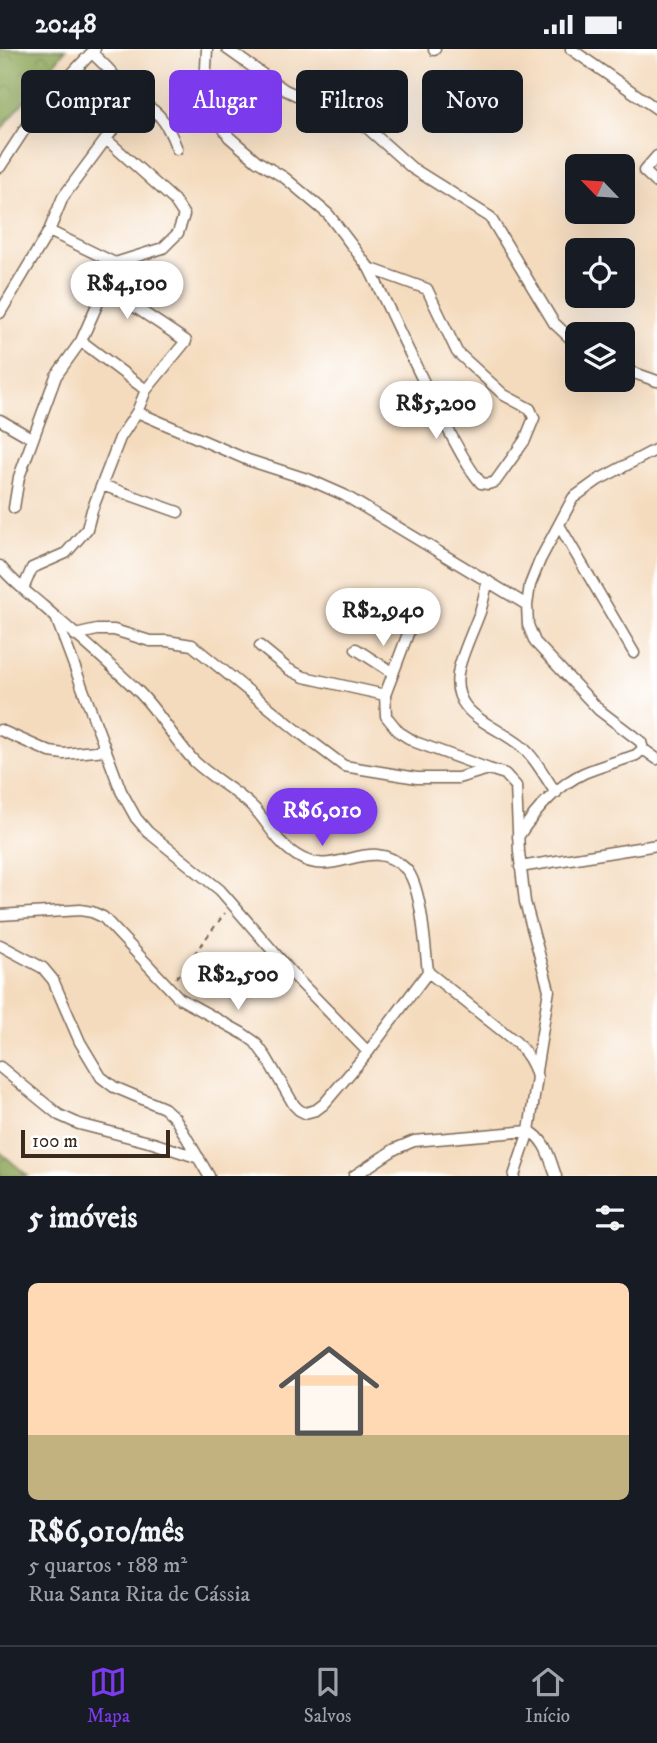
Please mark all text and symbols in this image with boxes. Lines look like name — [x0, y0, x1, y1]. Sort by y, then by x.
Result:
text: 20:48 — [35, 8, 97, 41]
chip: Comprar — [21, 70, 155, 133]
chip: Alugar — [169, 70, 282, 133]
chip: Filtros — [296, 70, 408, 133]
chip: Novo — [422, 70, 523, 133]
north arrow — [565, 154, 635, 224]
map controls — [565, 154, 635, 392]
button: locate — [565, 238, 635, 308]
pin: R$4,100 — [62, 261, 192, 321]
text: R$4,100 — [87, 269, 167, 298]
button: layers — [565, 322, 635, 392]
pin: R$5,200 — [371, 381, 501, 441]
text: R$5,200 — [396, 389, 476, 418]
pin: R$2,940 — [318, 589, 448, 648]
text: R$2,940 — [342, 596, 424, 625]
pin: R$6,010 — [257, 789, 387, 848]
text: R$6,010 — [282, 796, 362, 825]
pin: R$2,500 — [173, 953, 303, 1012]
text: R$2,500 — [197, 960, 279, 989]
scale bar — [21, 1127, 170, 1159]
text: 100 m — [32, 1130, 78, 1153]
icon: filters — [591, 1199, 629, 1237]
text: 5 imóveis — [28, 1200, 137, 1237]
icon: home — [266, 1328, 392, 1454]
text: R$6,010/mês — [28, 1514, 184, 1551]
text: 5 quartos · 188 m² — [28, 1551, 187, 1580]
text: Rua Santa Rita de Cássia — [28, 1580, 250, 1609]
tab: Mapa — [87, 1663, 130, 1728]
tab: Salvos — [304, 1663, 351, 1728]
tab: Início — [525, 1663, 570, 1728]

